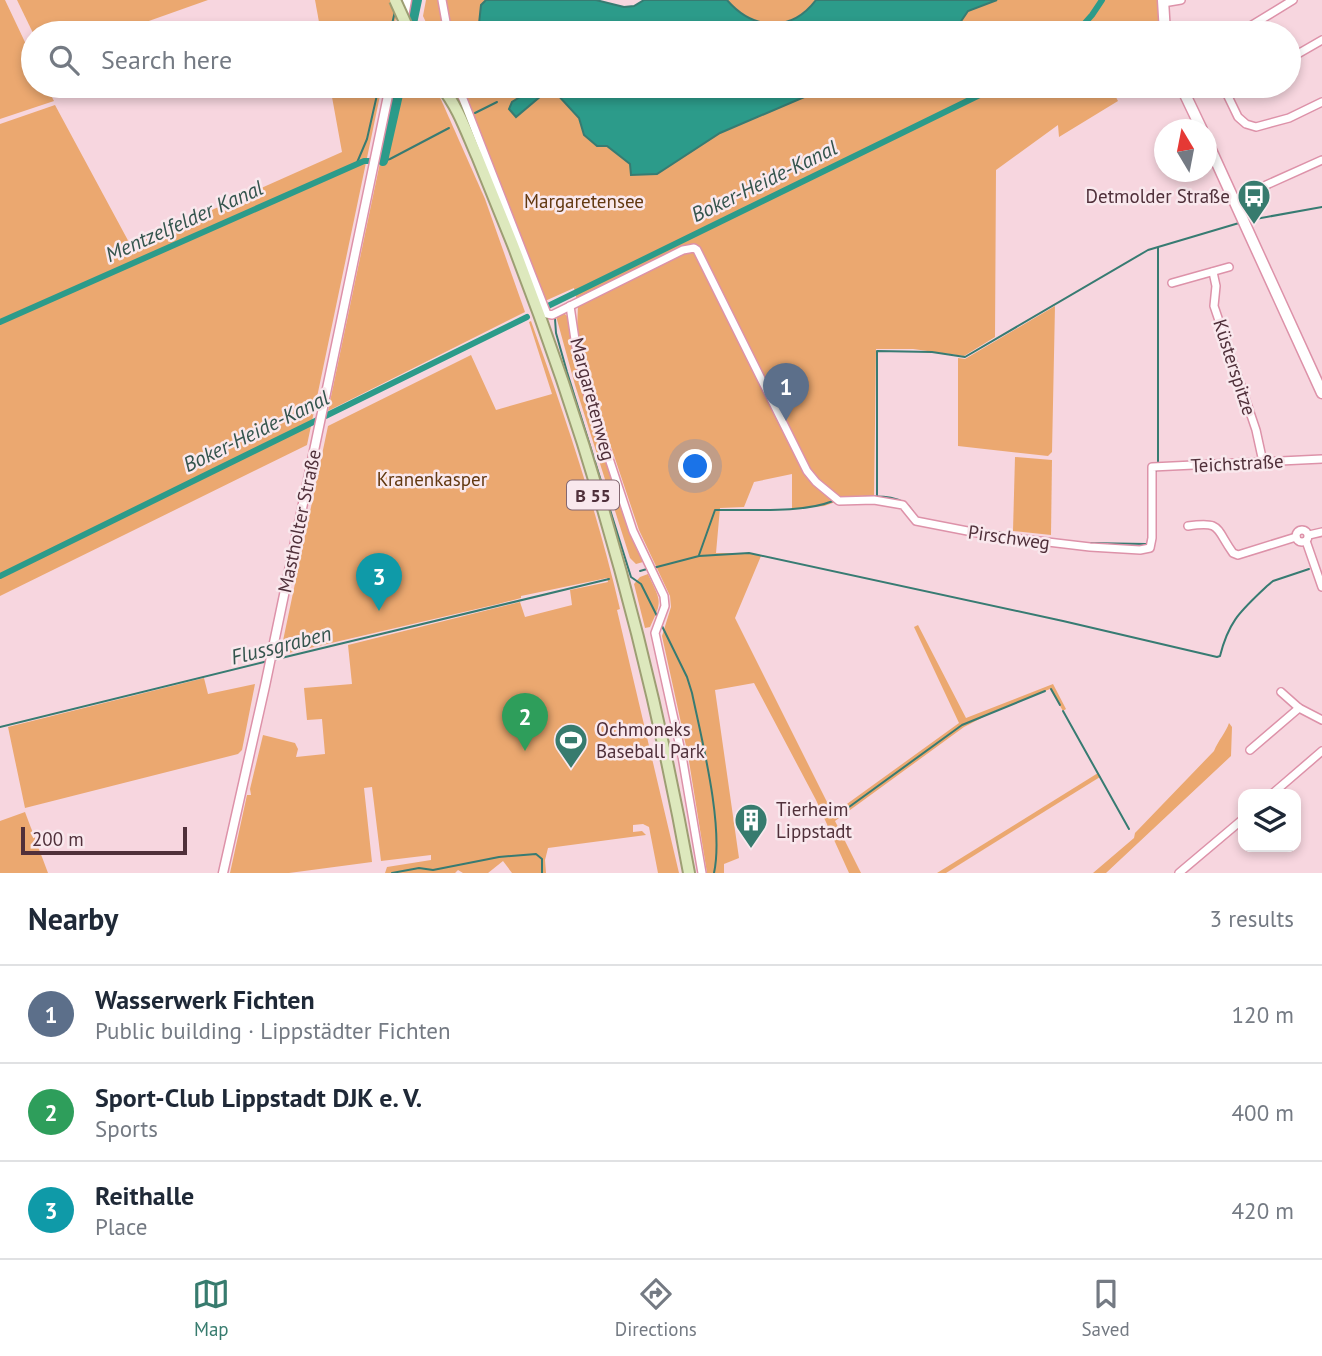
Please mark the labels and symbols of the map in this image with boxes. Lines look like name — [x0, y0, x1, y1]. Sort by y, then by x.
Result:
north arrow — [1154, 119, 1217, 182]
water label: Boker-Heide-Kanal — [687, 134, 842, 228]
water label: Mentzelfelder Kanal — [101, 174, 267, 268]
bus stop icon: Detmolder Straße — [1235, 177, 1273, 226]
place label: Detmolder Straße — [1086, 184, 1230, 208]
park label: Margaretensee — [524, 189, 644, 213]
street label: Küsterspitze — [1208, 316, 1262, 418]
street label: Margaretenweg — [565, 335, 621, 463]
pin: 1 — [763, 363, 809, 421]
water label: Boker-Heide-Kanal — [179, 384, 334, 478]
street label: Mastholter Straße — [272, 447, 326, 595]
your location — [678, 449, 712, 483]
street label: Teichstraße — [1190, 449, 1284, 477]
park label: Kranenkasper — [377, 467, 488, 491]
road number: B 55 — [567, 480, 619, 509]
street label: Pirschweg — [966, 519, 1052, 555]
pin: 3 — [356, 553, 402, 611]
water label: Flussgraben — [228, 619, 334, 671]
pin: 2 — [502, 693, 548, 751]
place label: Ochmoneks Baseball Park — [596, 717, 705, 763]
sports icon: Ochmoneks Baseball Park — [552, 721, 590, 770]
place label: Tierheim Lippstadt — [776, 797, 853, 843]
building icon: Tierheim Lippstadt — [732, 801, 770, 850]
scale bar — [21, 824, 187, 856]

